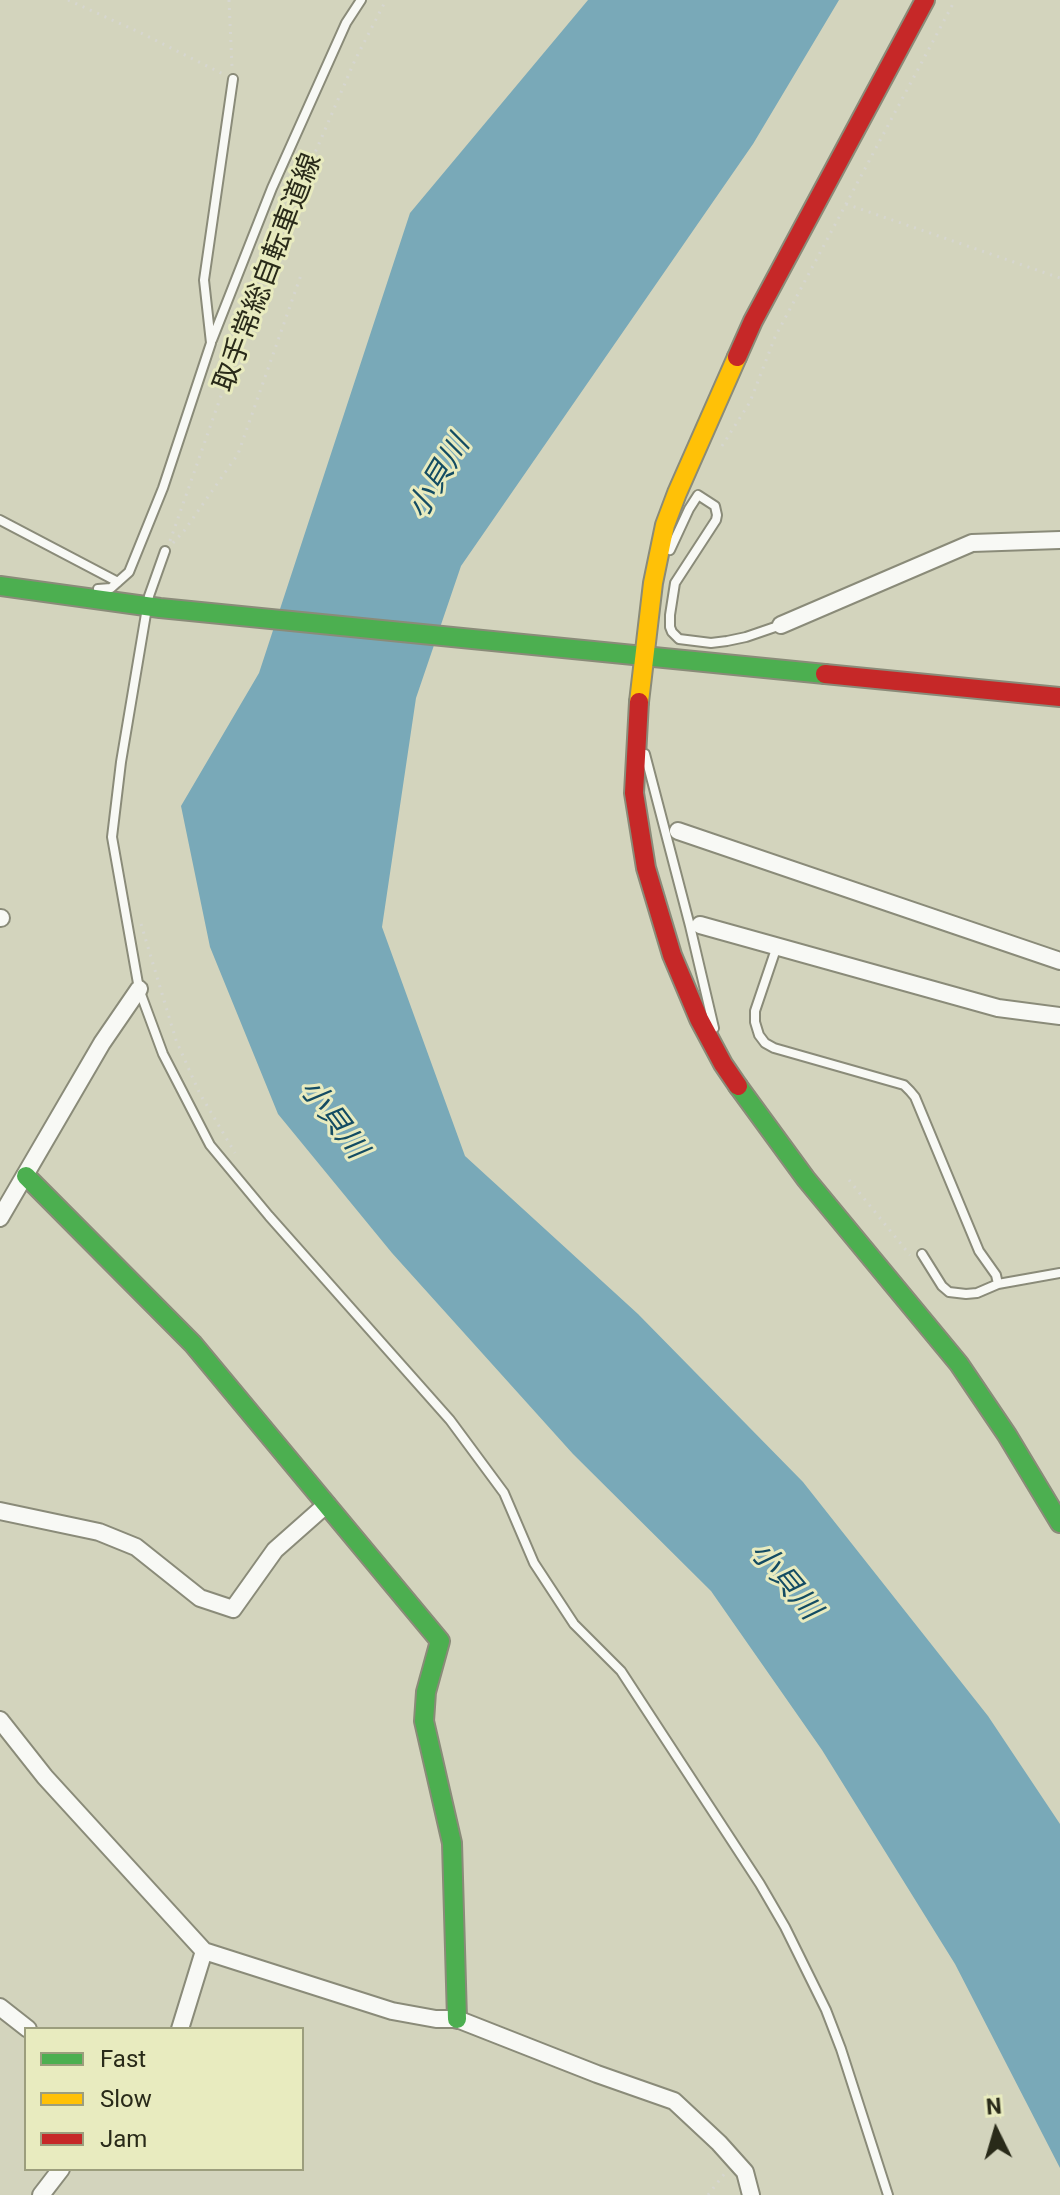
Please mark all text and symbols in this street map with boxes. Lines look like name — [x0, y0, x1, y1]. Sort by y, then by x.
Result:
street label: 取手常総自転車道線 — [208, 149, 330, 397]
water label: 小貝川 — [401, 430, 479, 526]
water label: 小貝川 — [291, 1073, 373, 1167]
water label: 小貝川 — [741, 1536, 827, 1628]
legend — [24, 2027, 304, 2171]
text: Fast — [100, 2045, 146, 2073]
text: Slow — [100, 2085, 152, 2113]
north arrow — [956, 2091, 1036, 2171]
text: N — [985, 2093, 1003, 2120]
text: Jam — [100, 2125, 147, 2153]

